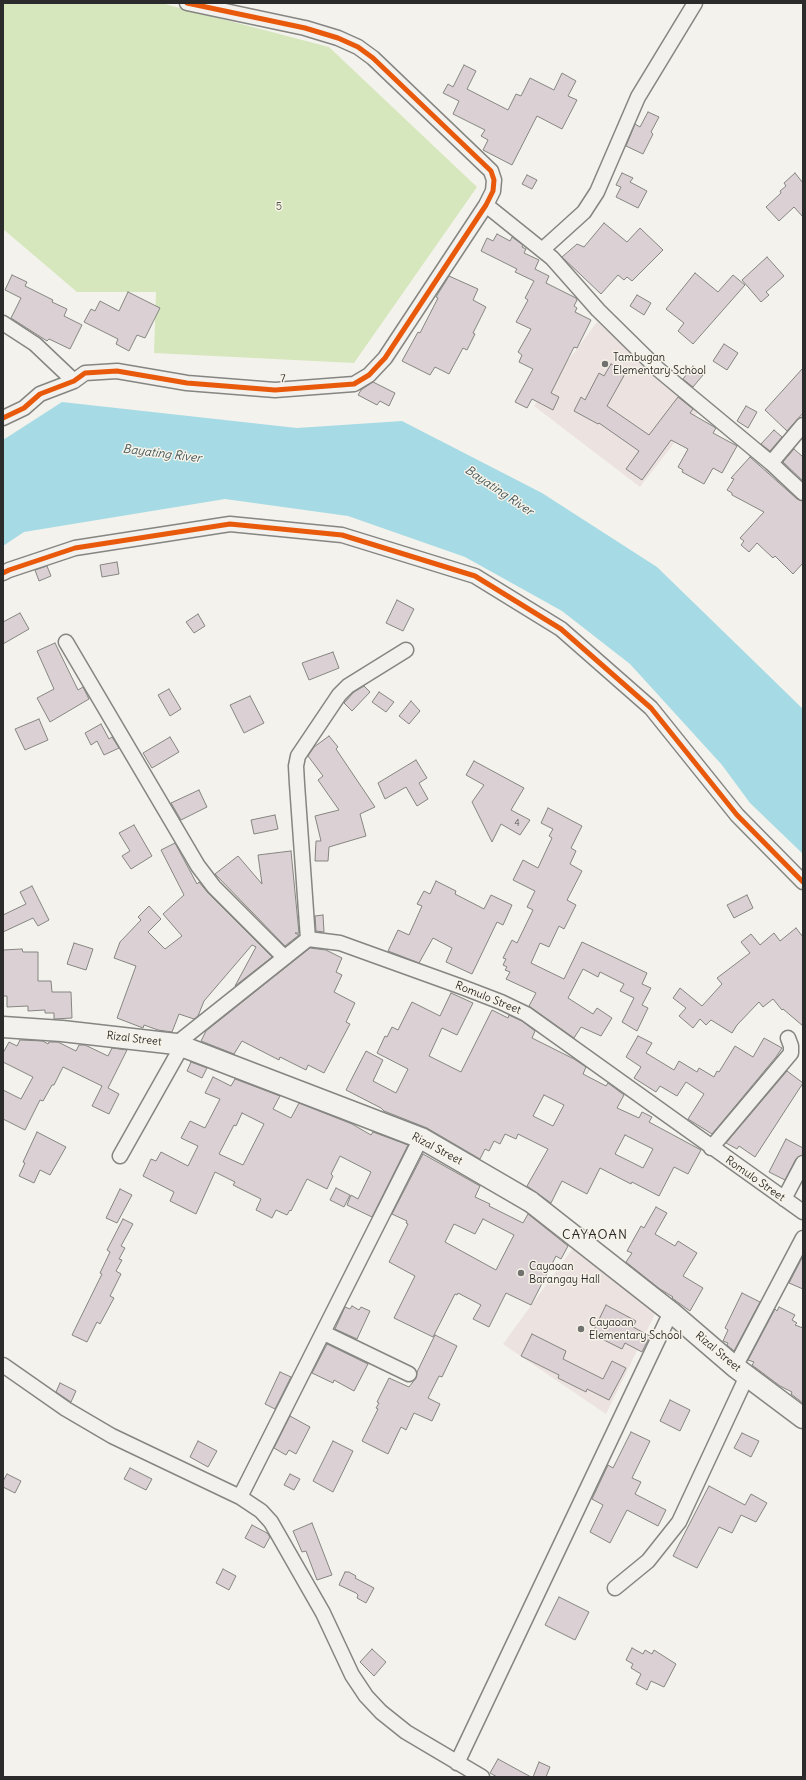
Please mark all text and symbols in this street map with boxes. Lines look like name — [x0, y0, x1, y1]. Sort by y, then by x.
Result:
park label: 5 — [276, 200, 282, 214]
place label: Tambugan Elementary School — [613, 351, 706, 377]
marker: Tambugan Elementary School — [600, 359, 610, 369]
street label: 7 — [280, 372, 286, 386]
water label: Bayating River — [122, 442, 202, 466]
water label: Bayating River — [462, 463, 536, 519]
house number: 4 — [514, 818, 520, 828]
street label: Romulo Street — [453, 979, 523, 1017]
street label: Rizal Street — [106, 1029, 162, 1049]
street label: Rizal Street — [409, 1130, 465, 1168]
street label: Romulo Street — [723, 1154, 787, 1204]
district label: CAYAOAN — [562, 1227, 628, 1243]
place label: Cayaoan Barangay Hall — [529, 1260, 600, 1286]
marker: Cayaoan Barangay Hall — [516, 1268, 526, 1278]
place label: Cayaoan Elementary School — [589, 1316, 682, 1342]
marker: Cayaoan Elementary School — [576, 1324, 586, 1334]
street label: Rizal Street — [693, 1329, 743, 1375]

